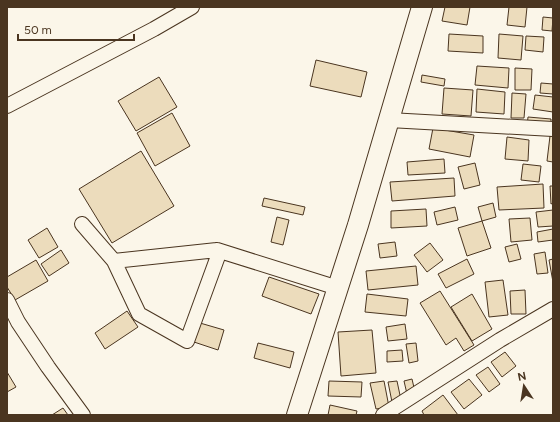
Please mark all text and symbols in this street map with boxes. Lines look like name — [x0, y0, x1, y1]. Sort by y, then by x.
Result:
scale bar — [18, 16, 134, 42]
text: 50 m — [24, 23, 52, 37]
north arrow — [504, 366, 544, 406]
text: N — [517, 369, 528, 384]

